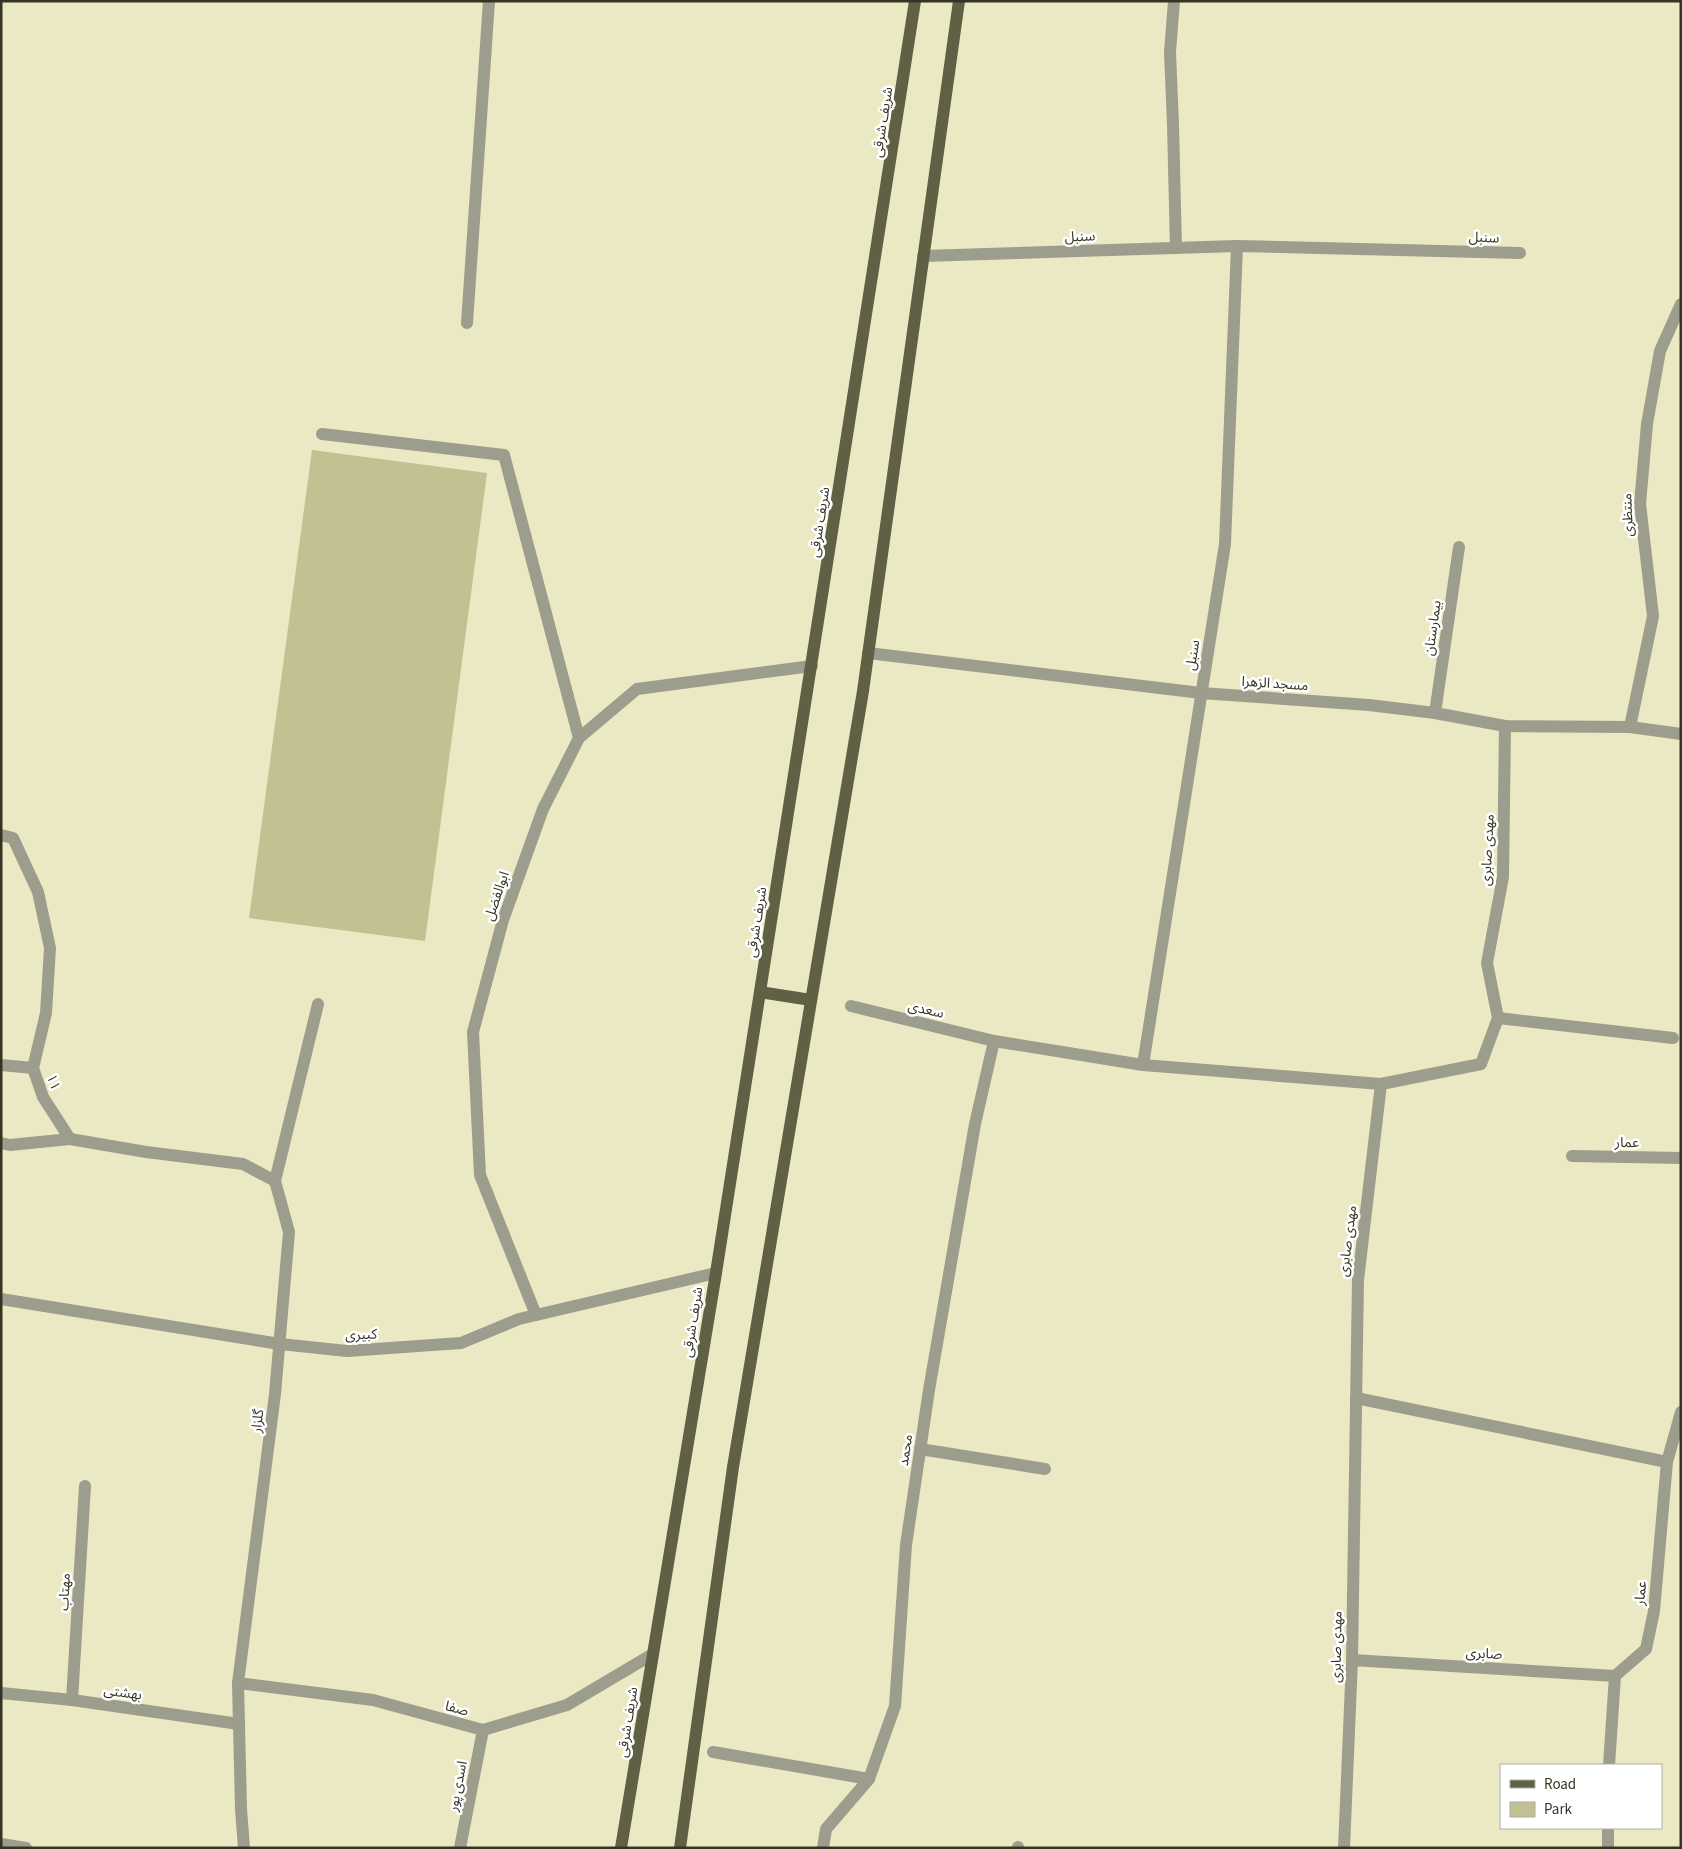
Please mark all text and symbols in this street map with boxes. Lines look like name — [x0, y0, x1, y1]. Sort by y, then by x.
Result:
street label: شریف شرقی — [868, 85, 898, 159]
street label: سنبل — [1064, 226, 1096, 248]
street label: سنبل — [1468, 227, 1500, 249]
street label: شریف شرقی — [805, 485, 835, 559]
street label: منتظری — [1617, 493, 1639, 537]
street label: بیمارستان — [1419, 599, 1447, 657]
street label: سنبل — [1181, 638, 1205, 672]
street label: مسجد الزهرا — [1241, 672, 1309, 696]
street label: مهدی صابری — [1476, 814, 1500, 887]
street label: ابوالفضل — [479, 869, 515, 924]
street label: شریف شرقی — [742, 885, 772, 959]
street label: سعدی — [906, 996, 946, 1024]
street label: ۱۱ — [41, 1071, 65, 1093]
street label: عمار — [1614, 1133, 1639, 1153]
street label: مهدی صابری — [1334, 1204, 1362, 1278]
street label: شریف شرقی — [678, 1285, 708, 1359]
street label: کبیری — [345, 1324, 378, 1346]
street label: گلزار — [247, 1408, 269, 1435]
street label: محمد — [894, 1433, 918, 1467]
street label: مهتاب — [54, 1573, 76, 1611]
street label: عمار — [1630, 1580, 1652, 1607]
street label: مهدی صابری — [1326, 1611, 1348, 1683]
street label: صابری — [1465, 1643, 1503, 1665]
street label: بهشتی — [103, 1680, 143, 1706]
street label: شریف شرقی — [613, 1685, 643, 1759]
street label: صفا — [443, 1696, 471, 1722]
street label: اسدی پور — [443, 1759, 473, 1814]
legend — [1500, 1764, 1662, 1829]
text: Road — [1544, 1774, 1576, 1795]
text: Park — [1544, 1799, 1573, 1820]

